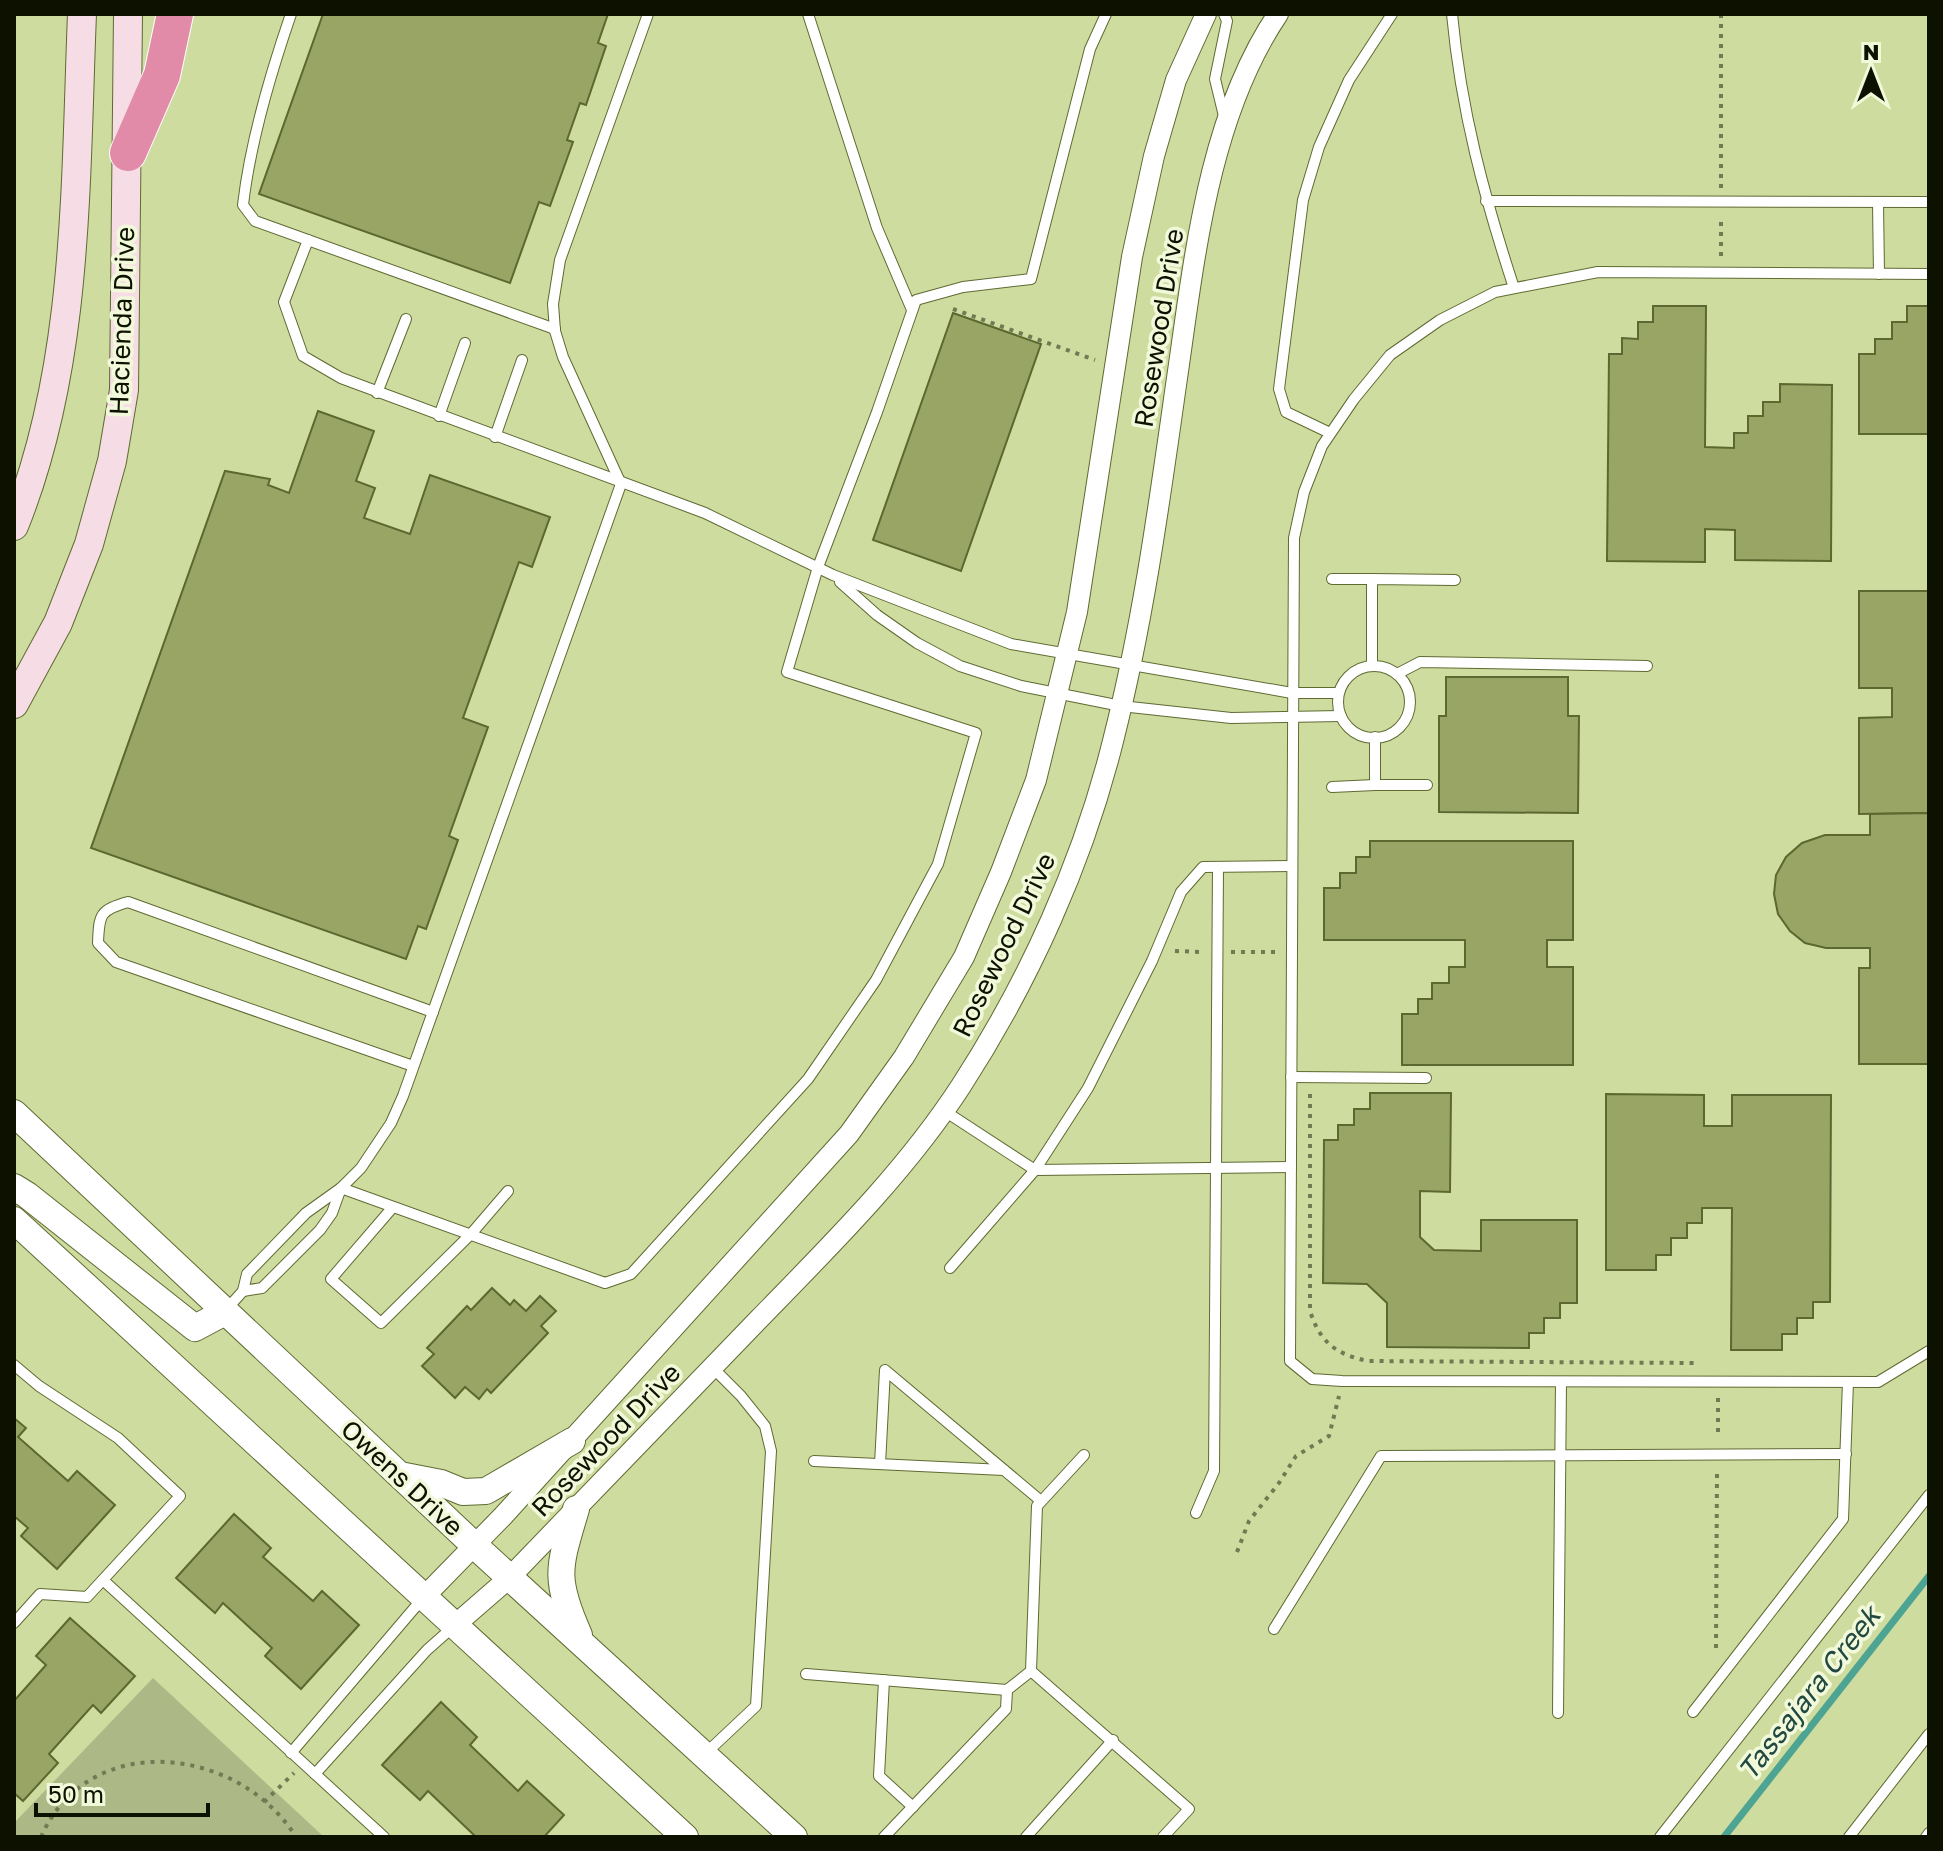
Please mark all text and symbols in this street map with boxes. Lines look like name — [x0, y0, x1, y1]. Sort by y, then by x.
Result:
north arrow — [1831, 32, 1911, 112]
text: N — [1863, 38, 1879, 65]
street label: Hacienda Drive — [103, 226, 140, 416]
street label: Rosewood Drive — [1128, 226, 1190, 429]
street label: Rosewood Drive — [946, 848, 1061, 1042]
street label: Rosewood Drive — [525, 1357, 686, 1523]
street label: Owens Drive — [335, 1413, 470, 1542]
water label: Tassajara Creek — [1731, 1597, 1888, 1786]
scale bar — [36, 1767, 208, 1817]
text: 50 m — [48, 1779, 104, 1808]

